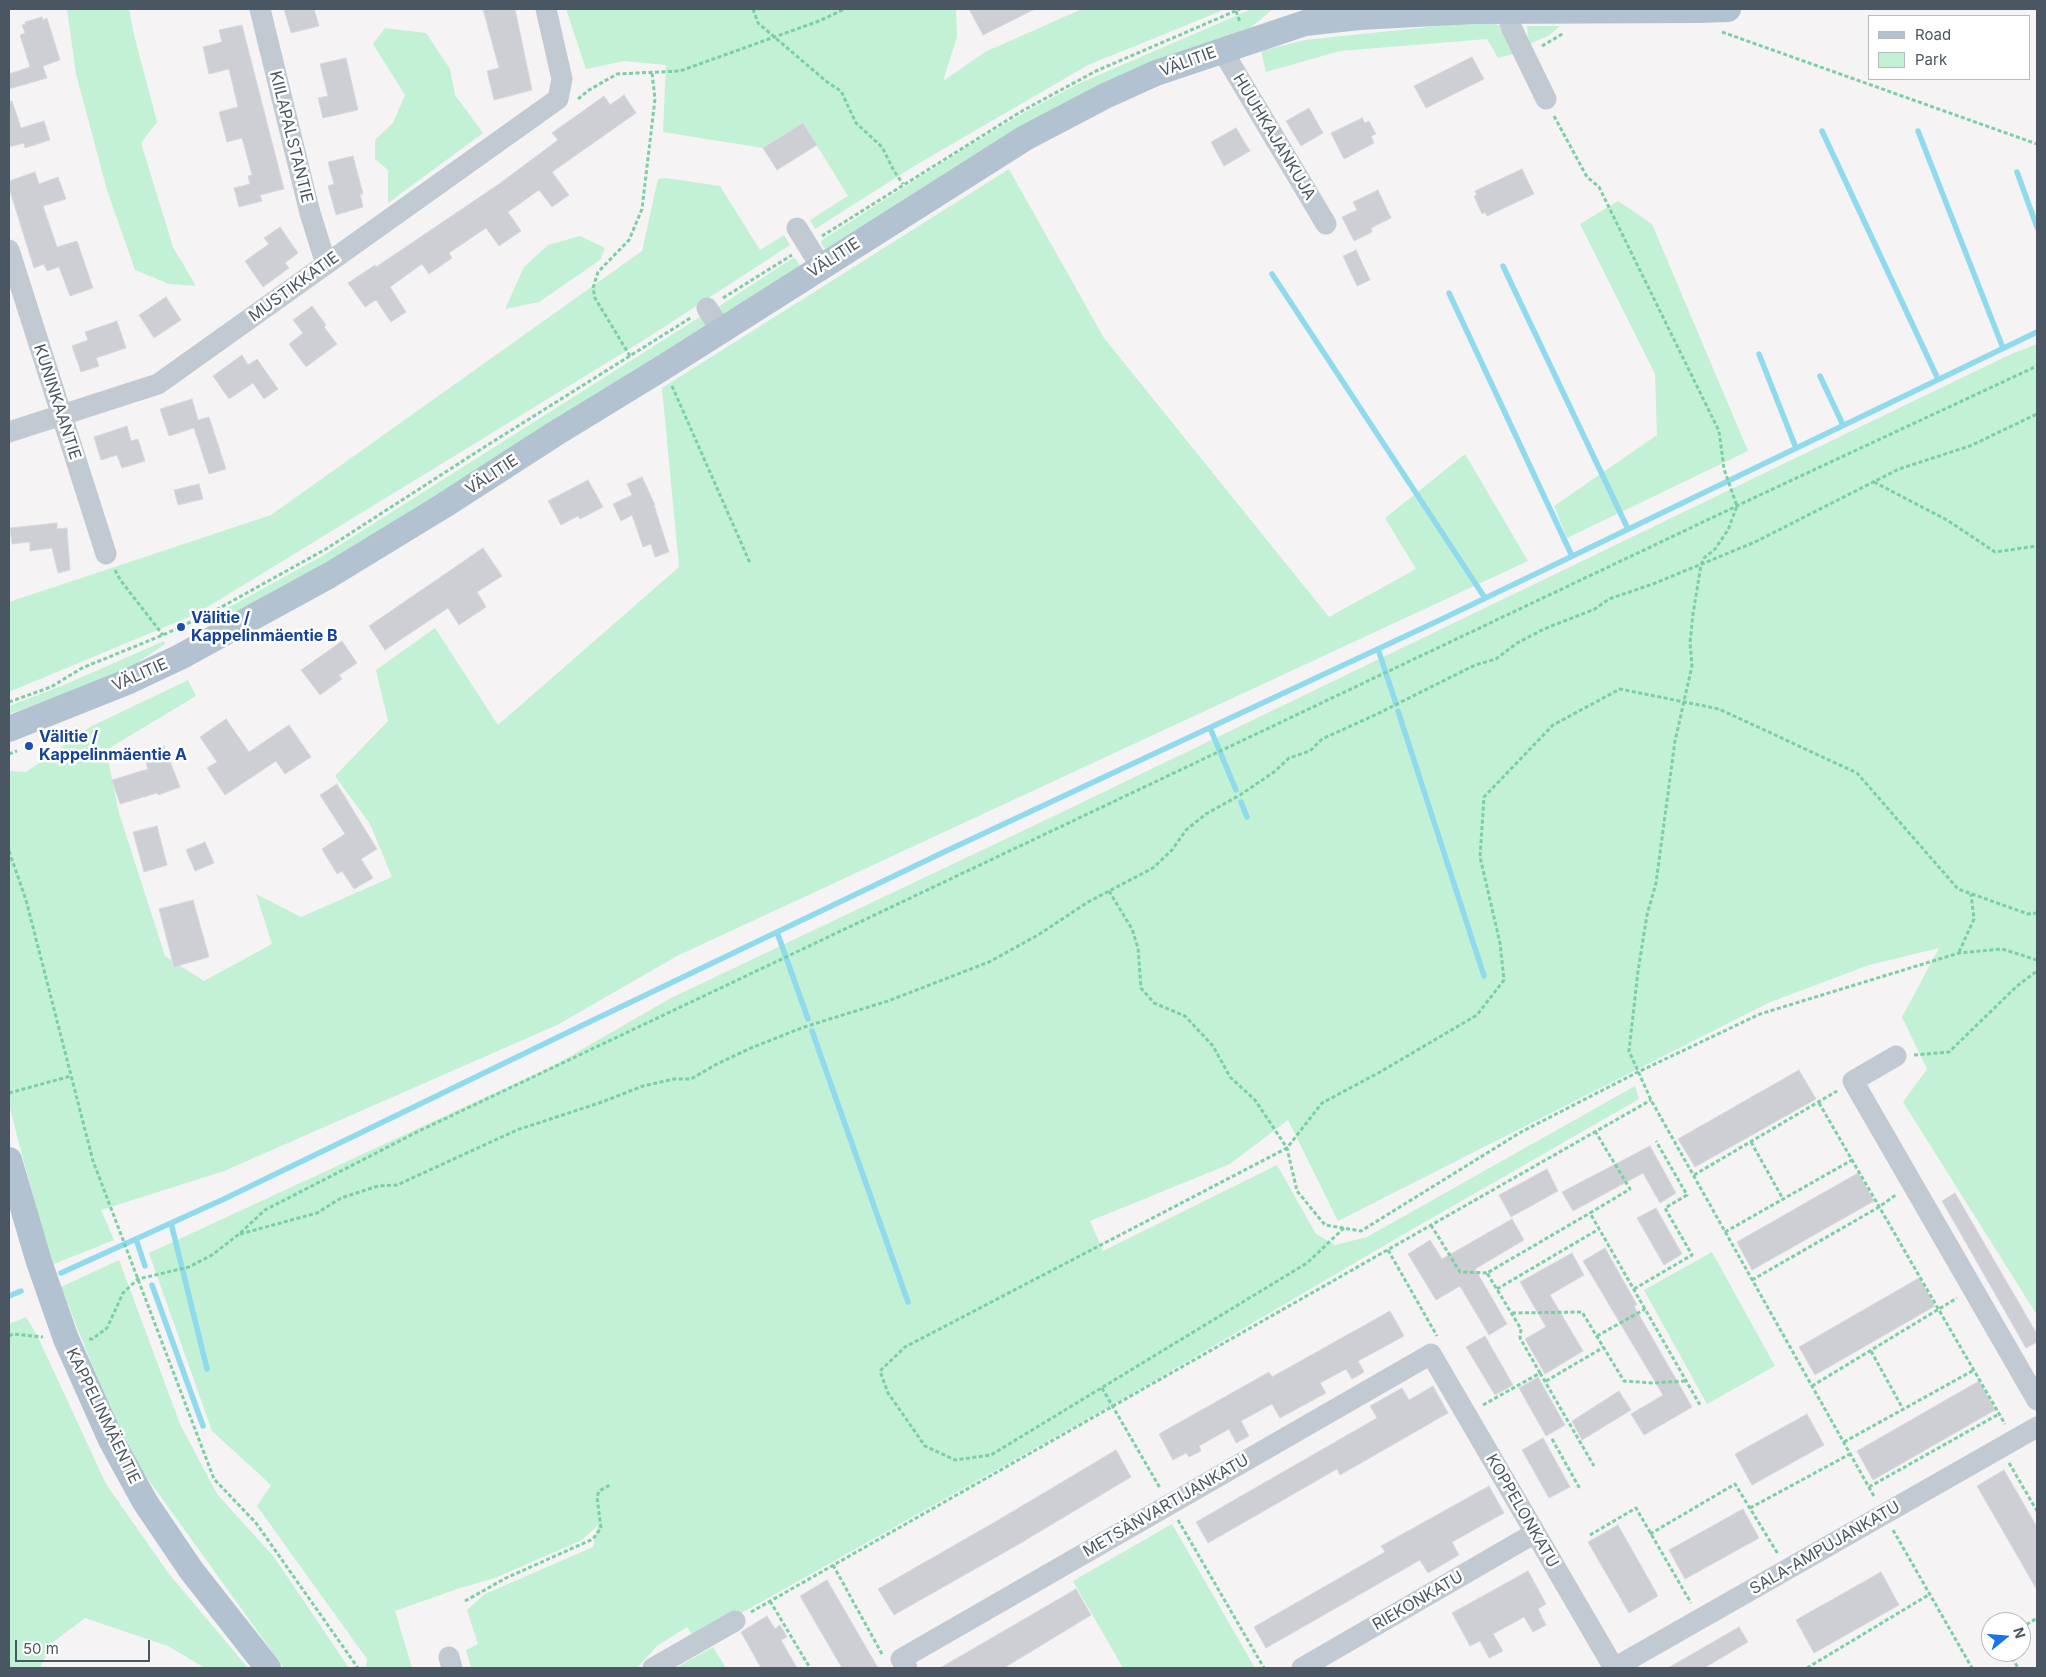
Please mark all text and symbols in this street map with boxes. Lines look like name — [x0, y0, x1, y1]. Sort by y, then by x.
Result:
legend — [1868, 15, 2031, 80]
text: Road — [1915, 25, 1951, 44]
street label: VÄLITIE — [1157, 43, 1219, 81]
text: Park — [1915, 50, 1947, 69]
street label: KIILAPALSTANTIE — [265, 69, 317, 205]
street label: HUUHKAJANKUJA — [1229, 70, 1319, 204]
street label: VÄLITIE — [804, 234, 864, 282]
street label: MUSTIKKATIE — [245, 248, 343, 326]
street label: KUNINKAANTIE — [29, 342, 85, 462]
street label: VÄLITIE — [462, 451, 522, 499]
place label: Välitie / Kappelinmäentie B — [191, 608, 338, 646]
marker: Välitie / Kappelinmäentie B — [175, 621, 187, 633]
street label: VÄLITIE — [109, 654, 171, 696]
place label: Välitie / Kappelinmäentie A — [39, 727, 187, 765]
marker: Välitie / Kappelinmäentie A — [23, 740, 35, 752]
street label: KAPPELINMÄENTIE — [62, 1345, 144, 1487]
street label: METSÄNVARTIJANKATU — [1080, 1451, 1252, 1561]
street label: KOPPELONKATU — [1482, 1451, 1562, 1571]
street label: SALA-AMPUJANKATU — [1747, 1497, 1903, 1599]
street label: RIEKONKATU — [1369, 1567, 1467, 1635]
north arrow — [1981, 1612, 2031, 1662]
text: N — [2010, 1625, 2030, 1640]
scale bar — [18, 1630, 152, 1662]
text: 50 m — [23, 1639, 59, 1658]

